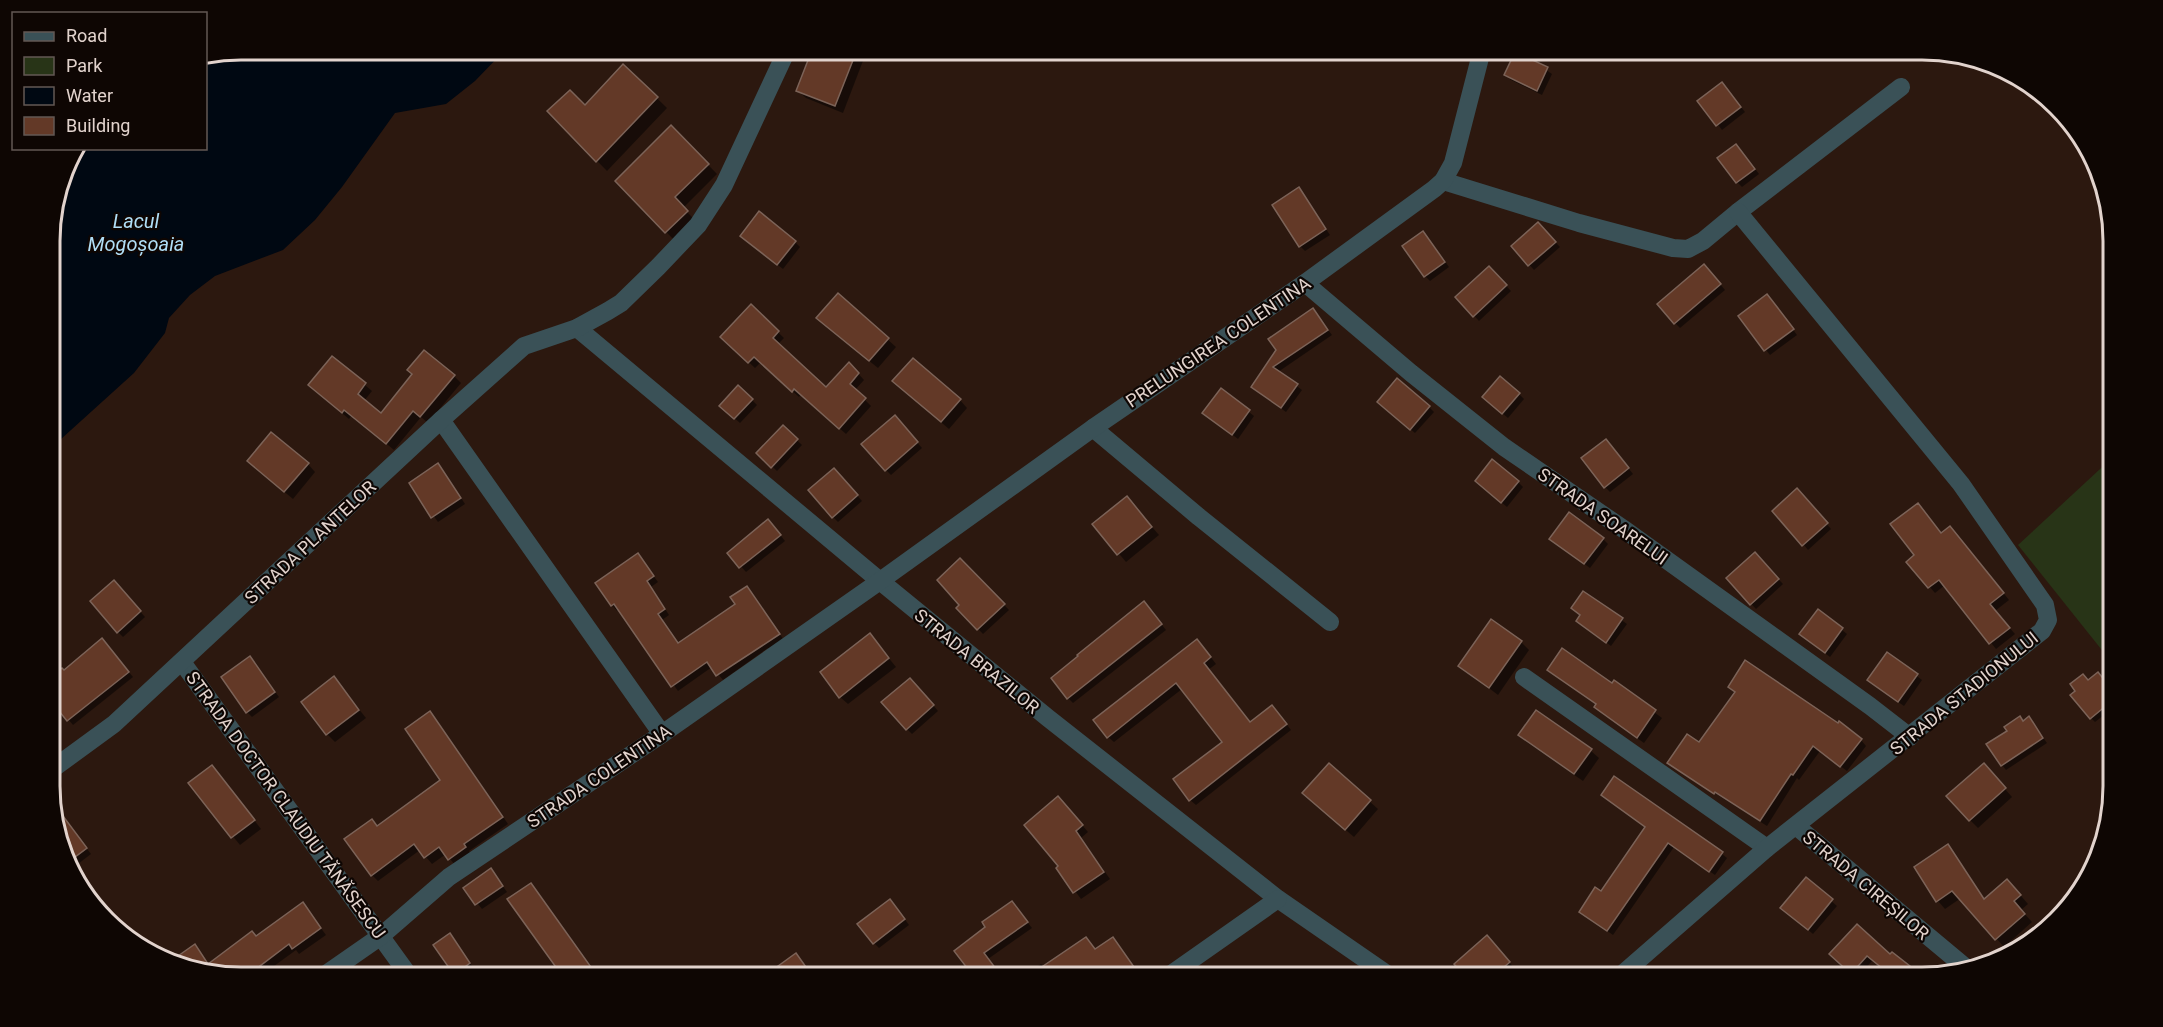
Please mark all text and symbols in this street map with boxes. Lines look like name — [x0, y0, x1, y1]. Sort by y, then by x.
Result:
legend — [12, 12, 207, 150]
text: Road — [66, 25, 107, 46]
text: Park — [66, 55, 103, 76]
text: Water — [66, 85, 113, 106]
text: Building — [66, 115, 130, 136]
water label: Lacul Mogoșoaia — [88, 209, 184, 256]
street label: PRELUNGIREA COLENTINA — [1122, 272, 1314, 412]
street label: STRADA SOARELUI — [1534, 463, 1672, 569]
street label: STRADA PLANTELOR — [240, 476, 380, 608]
street label: STRADA BRAZILOR — [910, 604, 1044, 718]
street label: STRADA STADIONULUI — [1886, 627, 2042, 759]
street label: STRADA DOCTOR CLAUDIU TĂNĂSESCU — [182, 667, 390, 943]
street label: STRADA COLENTINA — [523, 720, 675, 832]
street label: STRADA CIREȘILOR — [1798, 826, 1933, 945]

